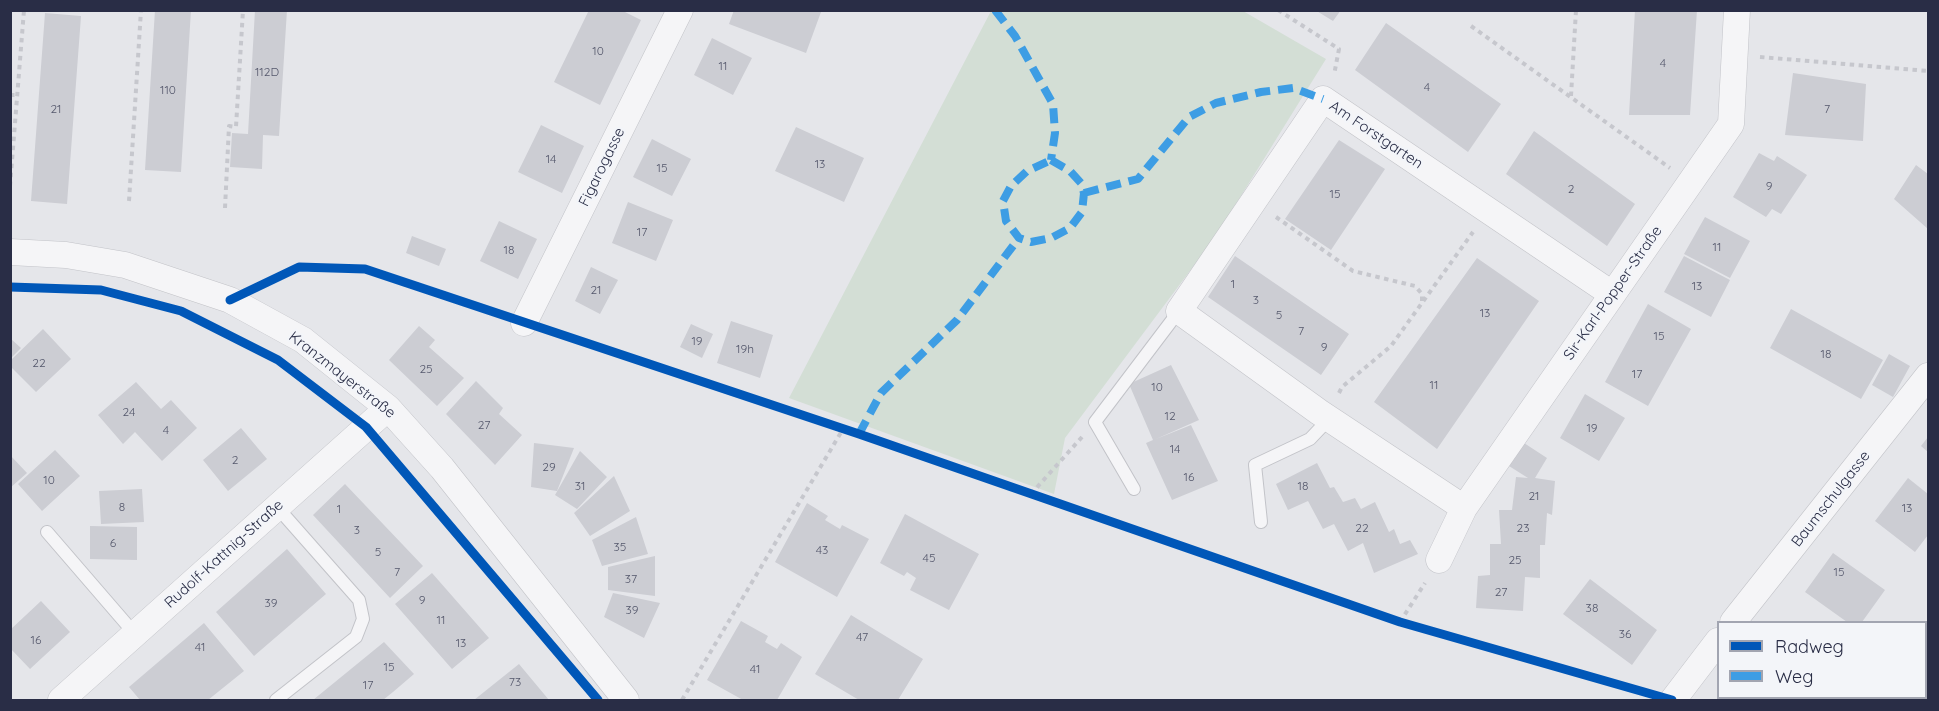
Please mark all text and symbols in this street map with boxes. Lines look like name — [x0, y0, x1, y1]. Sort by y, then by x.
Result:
house number: 10 — [592, 44, 604, 58]
house number: 4 — [1660, 56, 1666, 70]
house number: 11 — [719, 59, 727, 73]
house number: 112D — [255, 65, 279, 79]
house number: 4 — [1424, 80, 1430, 94]
house number: 110 — [160, 83, 176, 97]
street label: Am Forstgarten — [1326, 97, 1426, 173]
house number: 21 — [50, 102, 62, 116]
house number: 7 — [1824, 102, 1830, 116]
street label: Figarogasse — [575, 125, 629, 209]
house number: 14 — [546, 152, 556, 166]
house number: 13 — [815, 157, 825, 171]
house number: 15 — [657, 161, 667, 175]
house number: 9 — [1766, 179, 1772, 193]
house number: 2 — [1568, 182, 1574, 196]
house number: 15 — [1330, 187, 1340, 201]
street label: Sir-Karl-Popper-Straße — [1560, 223, 1666, 363]
house number: 17 — [637, 225, 647, 239]
house number: 11 — [1713, 240, 1721, 254]
house number: 18 — [504, 243, 514, 257]
house number: 1 — [1231, 277, 1235, 291]
house number: 13 — [1692, 279, 1702, 293]
house number: 21 — [590, 283, 602, 297]
house number: 3 — [1253, 293, 1259, 307]
house number: 13 — [1480, 306, 1490, 320]
house number: 5 — [1276, 308, 1282, 322]
house number: 7 — [1298, 324, 1304, 338]
street label: Kranzmayerstraße — [285, 328, 399, 422]
house number: 15 — [1654, 329, 1664, 343]
house number: 19 — [691, 334, 703, 348]
house number: 9 — [1321, 340, 1327, 354]
house number: 19h — [736, 342, 754, 356]
house number: 18 — [1821, 347, 1831, 361]
house number: 22 — [32, 356, 46, 370]
house number: 25 — [419, 362, 433, 376]
house number: 17 — [1632, 367, 1642, 381]
house number: 11 — [1430, 378, 1438, 392]
house number: 10 — [1151, 380, 1163, 394]
house number: 24 — [123, 405, 135, 419]
house number: 12 — [1164, 409, 1176, 423]
house number: 27 — [478, 418, 490, 432]
house number: 19 — [1586, 421, 1598, 435]
house number: 4 — [163, 423, 169, 437]
house number: 14 — [1170, 442, 1180, 456]
street label: Baumschulgasse — [1788, 447, 1874, 551]
house number: 2 — [232, 453, 238, 467]
house number: 29 — [542, 460, 556, 474]
house number: 16 — [1184, 470, 1194, 484]
house number: 10 — [43, 473, 55, 487]
house number: 31 — [575, 479, 585, 493]
house number: 18 — [1298, 479, 1308, 493]
house number: 21 — [1528, 489, 1540, 503]
street label: Rudolf-Kattnig-Straße — [161, 496, 287, 612]
house number: 8 — [119, 500, 125, 514]
house number: 13 — [1902, 501, 1912, 515]
house number: 1 — [337, 502, 341, 516]
house number: 22 — [1355, 521, 1369, 535]
house number: 23 — [1517, 521, 1529, 535]
house number: 3 — [354, 523, 360, 537]
house number: 6 — [110, 536, 116, 550]
house number: 35 — [614, 540, 626, 554]
house number: 43 — [816, 543, 828, 557]
house number: 5 — [375, 545, 381, 559]
house number: 45 — [923, 551, 935, 565]
house number: 25 — [1508, 553, 1522, 567]
house number: 7 — [394, 565, 400, 579]
house number: 15 — [1834, 565, 1844, 579]
house number: 37 — [625, 572, 637, 586]
house number: 27 — [1495, 585, 1507, 599]
house number: 9 — [419, 593, 425, 607]
house number: 39 — [265, 596, 277, 610]
house number: 38 — [1586, 601, 1598, 615]
house number: 39 — [626, 603, 638, 617]
house number: 11 — [437, 613, 445, 627]
legend — [1717, 621, 1927, 699]
house number: 36 — [1619, 627, 1631, 641]
house number: 47 — [856, 630, 868, 644]
house number: 16 — [31, 633, 41, 647]
text: Radweg — [1775, 635, 1844, 658]
house number: 13 — [456, 636, 466, 650]
house number: 41 — [195, 640, 205, 654]
house number: 15 — [384, 660, 394, 674]
house number: 41 — [750, 662, 760, 676]
text: Weg — [1775, 665, 1813, 688]
house number: 73 — [509, 675, 521, 689]
house number: 17 — [363, 678, 373, 692]

